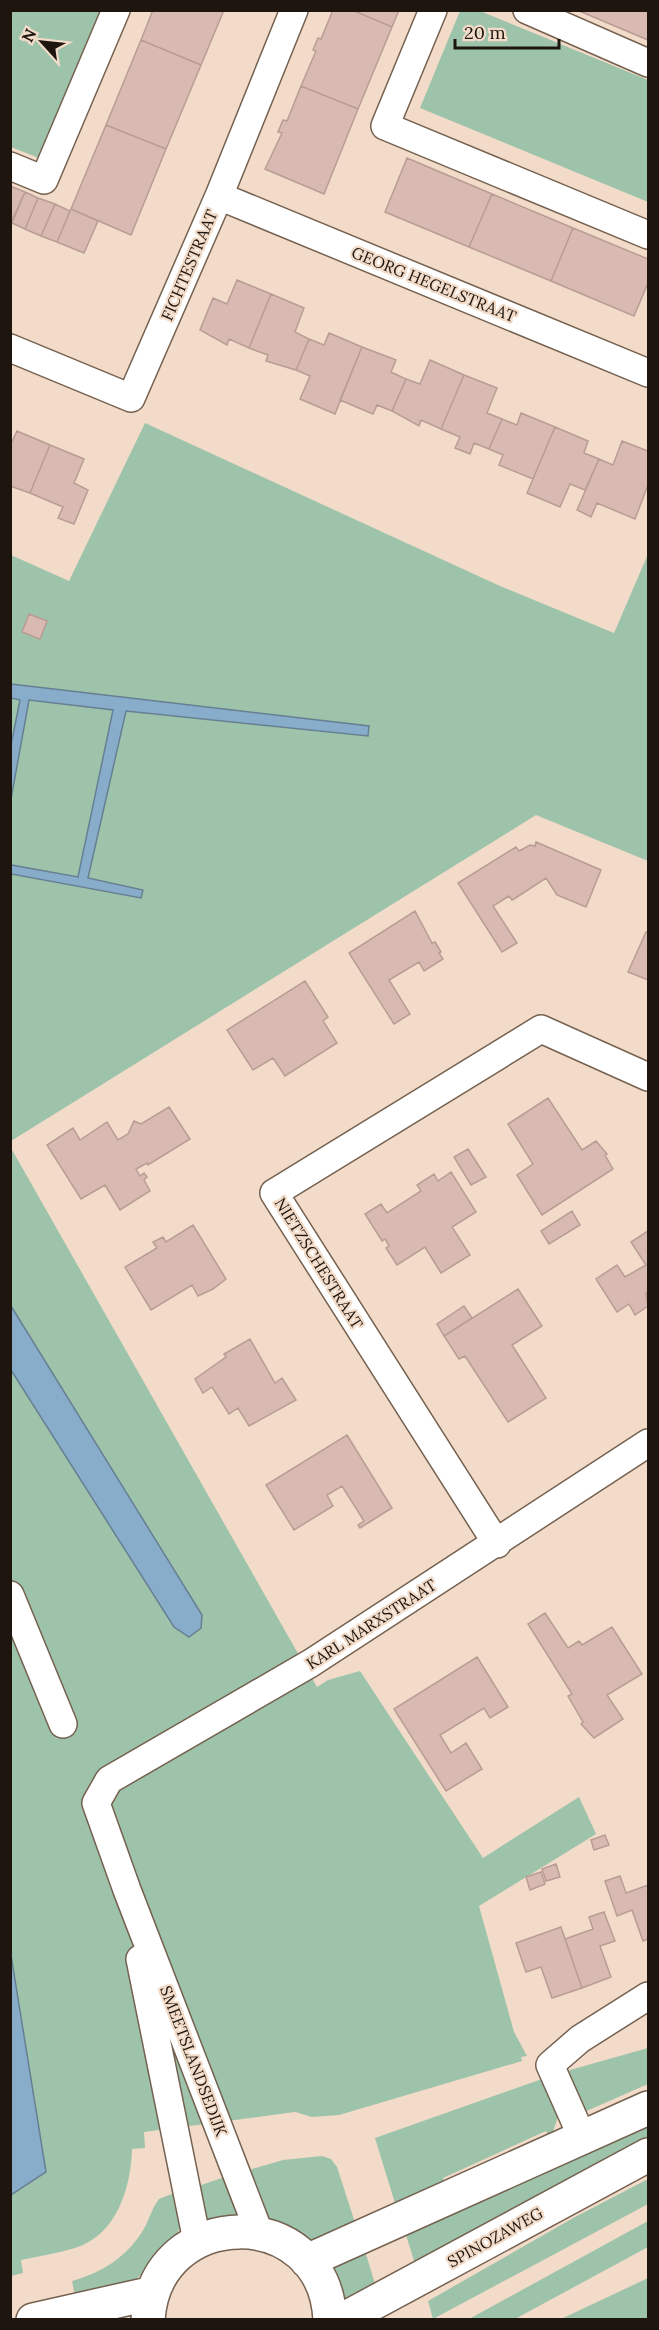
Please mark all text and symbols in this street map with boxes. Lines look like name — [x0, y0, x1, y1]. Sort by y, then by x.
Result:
north arrow — [12, 12, 72, 72]
scale bar — [455, 12, 558, 50]
text: 20 m — [464, 21, 506, 44]
text: N — [17, 25, 40, 45]
street label: FICHTESTRAAT — [157, 207, 221, 323]
street label: GEORG HEGELSTRAAT — [349, 242, 519, 326]
street label: NIETZSCHESTRAAT — [271, 1194, 367, 1332]
street label: KARL MARXSTRAAT — [302, 1575, 440, 1673]
street label: SMEETSLANDSEDIJK — [156, 1983, 232, 2139]
street label: SPINOZAWEG — [444, 2203, 546, 2271]

